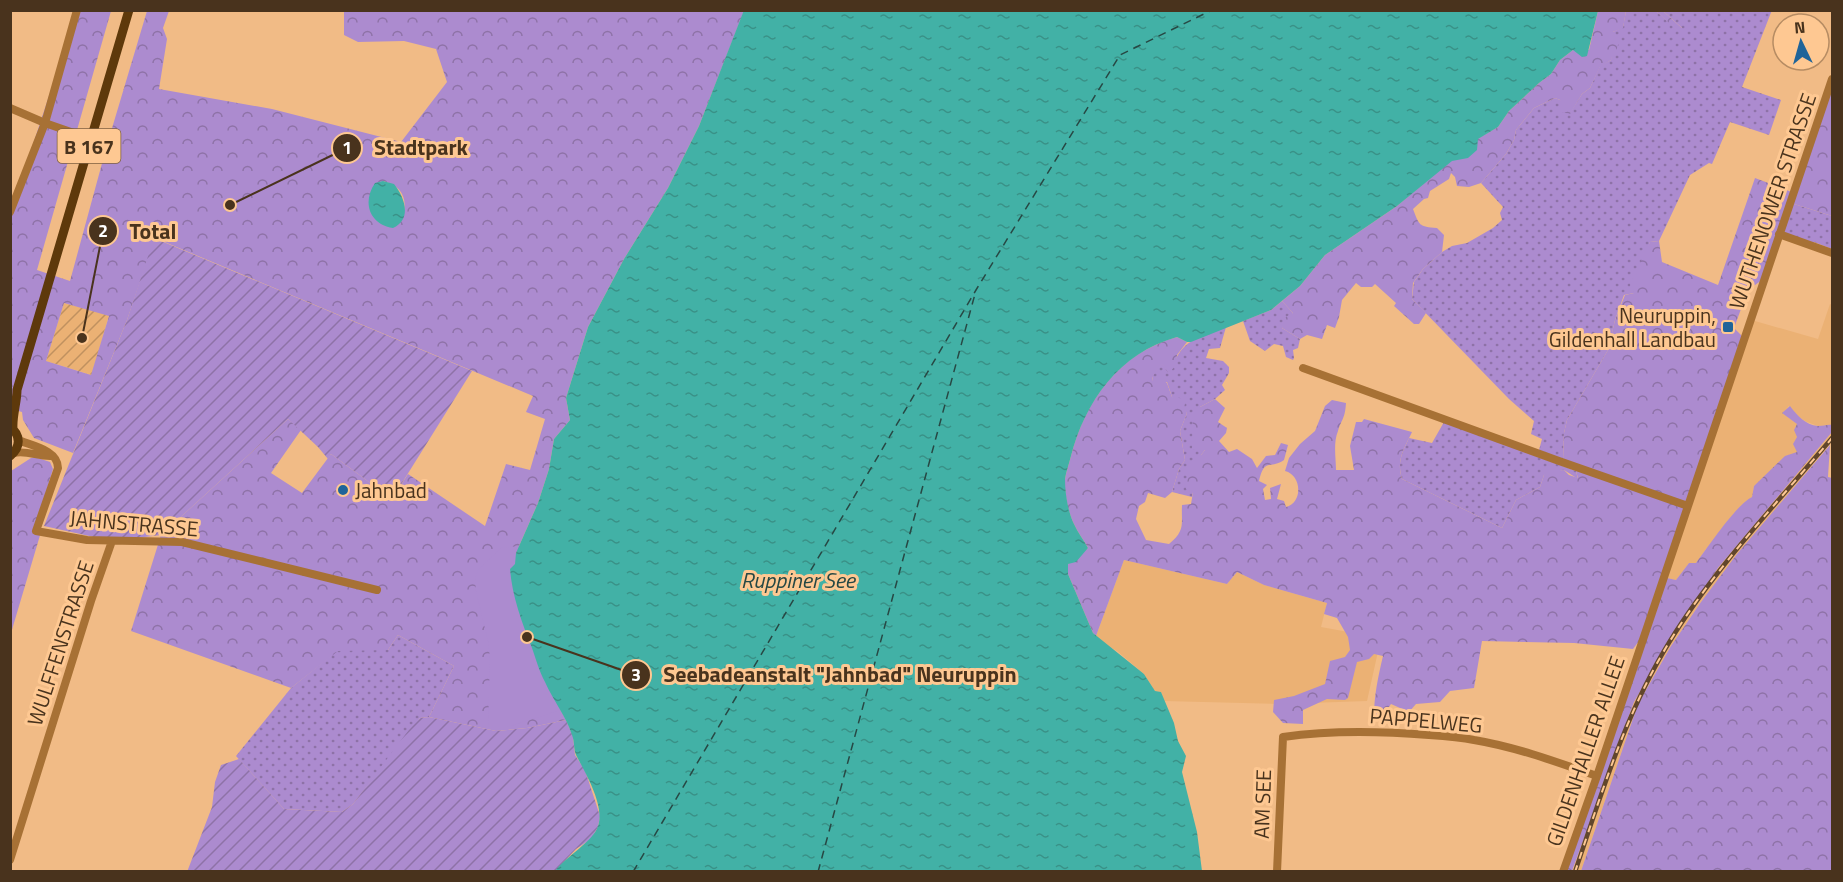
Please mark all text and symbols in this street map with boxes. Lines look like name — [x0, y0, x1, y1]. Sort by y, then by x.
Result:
north arrow — [1771, 12, 1831, 72]
text: N — [1793, 15, 1806, 39]
street label: WUTHENOWER STRASSE — [1720, 89, 1824, 313]
callout: Stadtpark — [332, 128, 480, 168]
road number: B 167 — [58, 129, 121, 163]
text: Stadtpark — [374, 130, 469, 164]
text: 1 — [342, 134, 352, 161]
callout: Total — [88, 211, 188, 251]
text: Total — [130, 214, 176, 248]
text: 2 — [98, 217, 108, 244]
place label: Neuruppin, Gildenhall Landbau — [1549, 299, 1716, 355]
marker: Neuruppin, Gildenhall Landbau — [1721, 320, 1735, 334]
place label: Jahnbad — [355, 474, 427, 506]
marker: Jahnbad — [336, 483, 350, 497]
street label: JAHNSTRASSE — [68, 501, 200, 545]
street label: WULFFENSTRASSE — [18, 556, 102, 730]
water label: Ruppiner See — [741, 563, 857, 597]
street label: GILDENHALLER ALLEE — [1537, 652, 1633, 850]
callout: Seebadeanstalt "Jahnbad" Neuruppin — [621, 655, 1029, 695]
text: Seebadeanstalt "Jahnbad" Neuruppin — [663, 657, 1017, 691]
text: 3 — [631, 661, 641, 688]
street label: PAPPELWEG — [1368, 699, 1484, 741]
street label: AM SEE — [1245, 769, 1279, 839]

